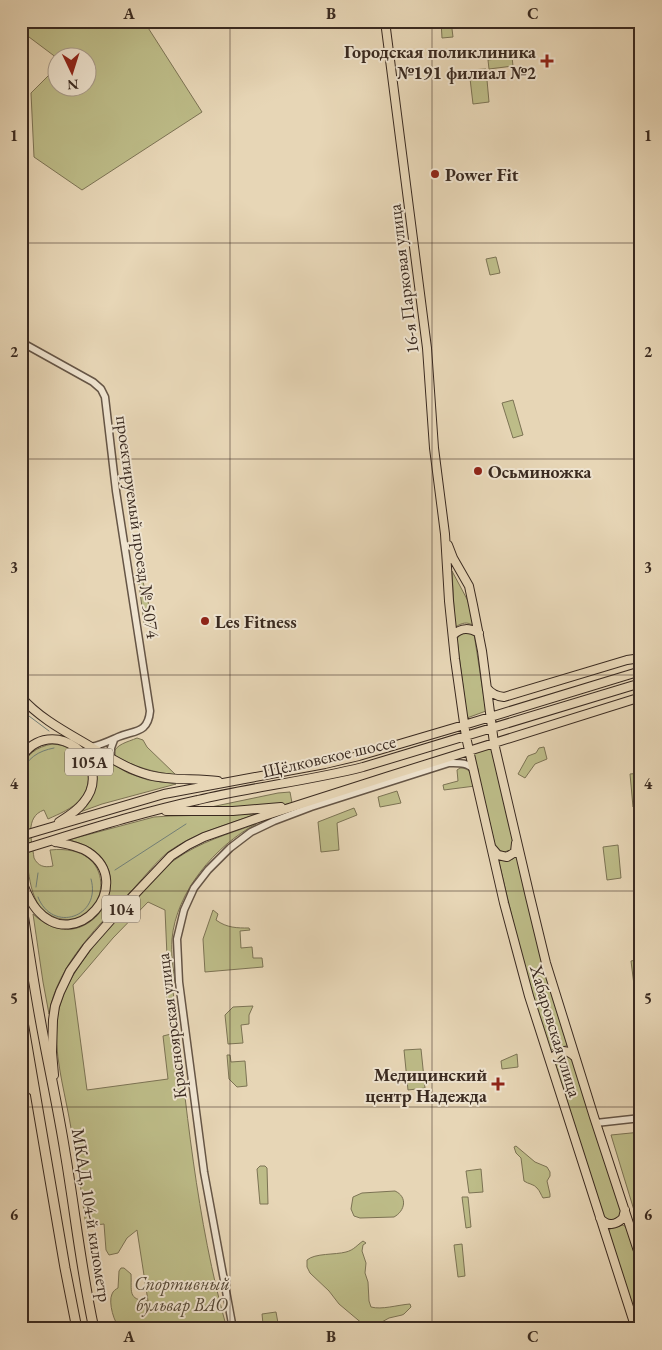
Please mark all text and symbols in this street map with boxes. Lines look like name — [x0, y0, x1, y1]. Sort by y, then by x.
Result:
text: A — [122, 3, 135, 24]
text: B — [326, 3, 336, 24]
text: C — [527, 3, 539, 24]
place label: Городская поликлиника №191 филиал №2 — [344, 40, 536, 84]
north arrow — [48, 48, 98, 98]
marker: Городская поликлиника №191 филиал №2 — [540, 54, 554, 68]
text: N — [66, 76, 79, 94]
text: 1 — [10, 125, 18, 146]
text: 1 — [644, 125, 652, 146]
place label: Power Fit — [445, 163, 519, 186]
marker: Power Fit — [429, 168, 441, 180]
street label: 16-я Парковая улица — [382, 202, 424, 355]
text: 2 — [10, 341, 19, 362]
text: 2 — [644, 341, 653, 362]
street label: проектируемый проезд № 5074 — [111, 414, 165, 640]
place label: Осьминожка — [488, 460, 591, 483]
marker: Осьминожка — [472, 465, 484, 477]
text: 3 — [10, 557, 18, 578]
text: 3 — [644, 557, 652, 578]
place label: Les Fitness — [215, 610, 297, 633]
marker: Les Fitness — [199, 615, 211, 627]
street label: Щёлковское шоссе — [260, 729, 398, 783]
road number: 105A — [65, 749, 113, 776]
text: 4 — [10, 773, 19, 794]
text: 4 — [644, 773, 653, 794]
road number: 104 — [102, 896, 140, 922]
street label: Красноярская улица — [151, 951, 191, 1100]
street label: Хабаровская улица — [525, 961, 587, 1101]
text: 5 — [10, 988, 18, 1009]
text: 5 — [644, 988, 652, 1009]
place label: Медицинский центр Надежда — [365, 1063, 487, 1107]
marker: Медицинский центр Надежда — [491, 1077, 505, 1091]
street label: МКАД, 104-й километр — [67, 1127, 117, 1303]
text: 6 — [10, 1204, 19, 1225]
text: 6 — [644, 1204, 653, 1225]
park label: Спортивный бульвар ВАО — [134, 1272, 230, 1317]
text: A — [122, 1326, 135, 1347]
text: B — [326, 1326, 336, 1347]
text: C — [527, 1326, 539, 1347]

